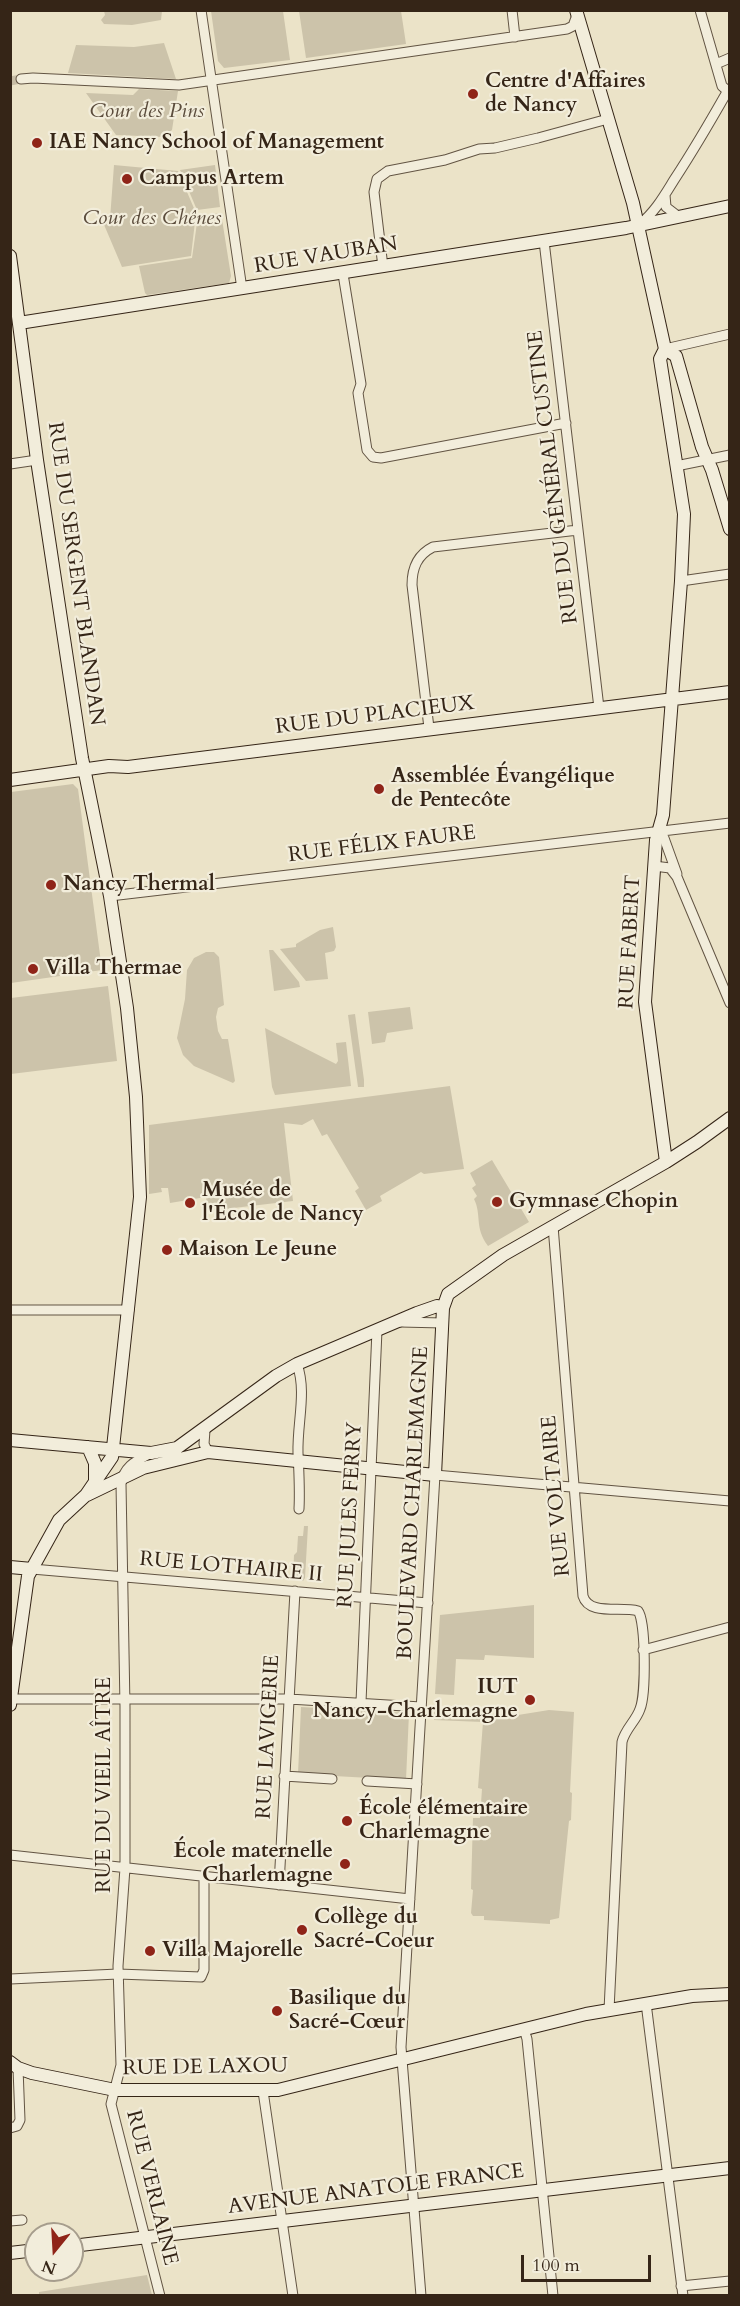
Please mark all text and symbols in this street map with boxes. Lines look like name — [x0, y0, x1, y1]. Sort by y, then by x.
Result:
place label: Centre d'Affaires de Nancy — [485, 69, 645, 119]
marker: Centre d'Affaires de Nancy — [466, 87, 480, 101]
park label: Cour des Pins — [90, 99, 204, 125]
place label: IAE Nancy School of Management — [49, 130, 384, 156]
marker: IAE Nancy School of Management — [30, 136, 44, 150]
place label: Campus Artem — [139, 166, 284, 192]
marker: Campus Artem — [120, 172, 134, 186]
park label: Cour des Chênes — [83, 206, 221, 232]
street label: RUE VAUBAN — [252, 232, 400, 280]
street label: RUE DU GÉNÉRAL CUSTINE — [523, 329, 585, 625]
street label: RUE DU SERGENT BLANDAN — [41, 421, 109, 727]
street label: RUE DU PLACIEUX — [274, 691, 476, 741]
place label: Assemblée Évangélique de Pentecôte — [391, 764, 615, 814]
marker: Assemblée Évangélique de Pentecôte — [372, 782, 386, 796]
street label: RUE FÉLIX FAURE — [287, 821, 477, 869]
place label: Nancy Thermal — [63, 872, 215, 898]
street label: RUE FABERT — [615, 874, 647, 1010]
marker: Nancy Thermal — [44, 878, 58, 892]
place label: Villa Thermae — [45, 956, 182, 982]
marker: Villa Thermae — [26, 962, 40, 976]
place label: Musée de l'École de Nancy — [202, 1178, 364, 1228]
place label: Gymnase Chopin — [509, 1189, 678, 1215]
marker: Gymnase Chopin — [490, 1195, 504, 1209]
marker: Musée de l'École de Nancy — [183, 1196, 197, 1210]
place label: Maison Le Jeune — [179, 1237, 337, 1263]
marker: Maison Le Jeune — [160, 1243, 174, 1257]
street label: BOULEVARD CHARLEMAGNE — [393, 1346, 435, 1660]
street label: RUE VOLTAIRE — [537, 1414, 577, 1578]
street label: RUE JULES FERRY — [334, 1421, 368, 1609]
street label: RUE LOTHAIRE II — [138, 1547, 324, 1589]
street label: RUE LAVIGERIE — [252, 1654, 286, 1820]
place label: IUT Nancy-Charlemagne — [313, 1675, 518, 1725]
street label: RUE DU VIEIL AÎTRE — [92, 1677, 118, 1893]
marker: IUT Nancy-Charlemagne — [523, 1693, 537, 1707]
place label: École élémentaire Charlemagne — [359, 1796, 528, 1846]
marker: École élémentaire Charlemagne — [340, 1814, 354, 1828]
place label: École maternelle Charlemagne — [173, 1839, 333, 1889]
marker: École maternelle Charlemagne — [338, 1857, 352, 1871]
place label: Collège du Sacré-Coeur — [314, 1905, 434, 1955]
marker: Collège du Sacré-Coeur — [295, 1923, 309, 1937]
place label: Villa Majorelle — [162, 1938, 303, 1964]
marker: Villa Majorelle — [143, 1944, 157, 1958]
place label: Basilique du Sacré-Cœur — [289, 1986, 407, 2036]
marker: Basilique du Sacré-Cœur — [270, 2004, 284, 2018]
street label: RUE DE LAXOU — [122, 2054, 288, 2082]
street label: RUE VERLAINE — [120, 2108, 182, 2268]
street label: AVENUE ANATOLE FRANCE — [227, 2159, 525, 2221]
north arrow — [24, 2222, 84, 2282]
scale bar — [524, 2243, 654, 2281]
text: 100 m — [532, 2253, 580, 2278]
text: N — [39, 2255, 59, 2280]

